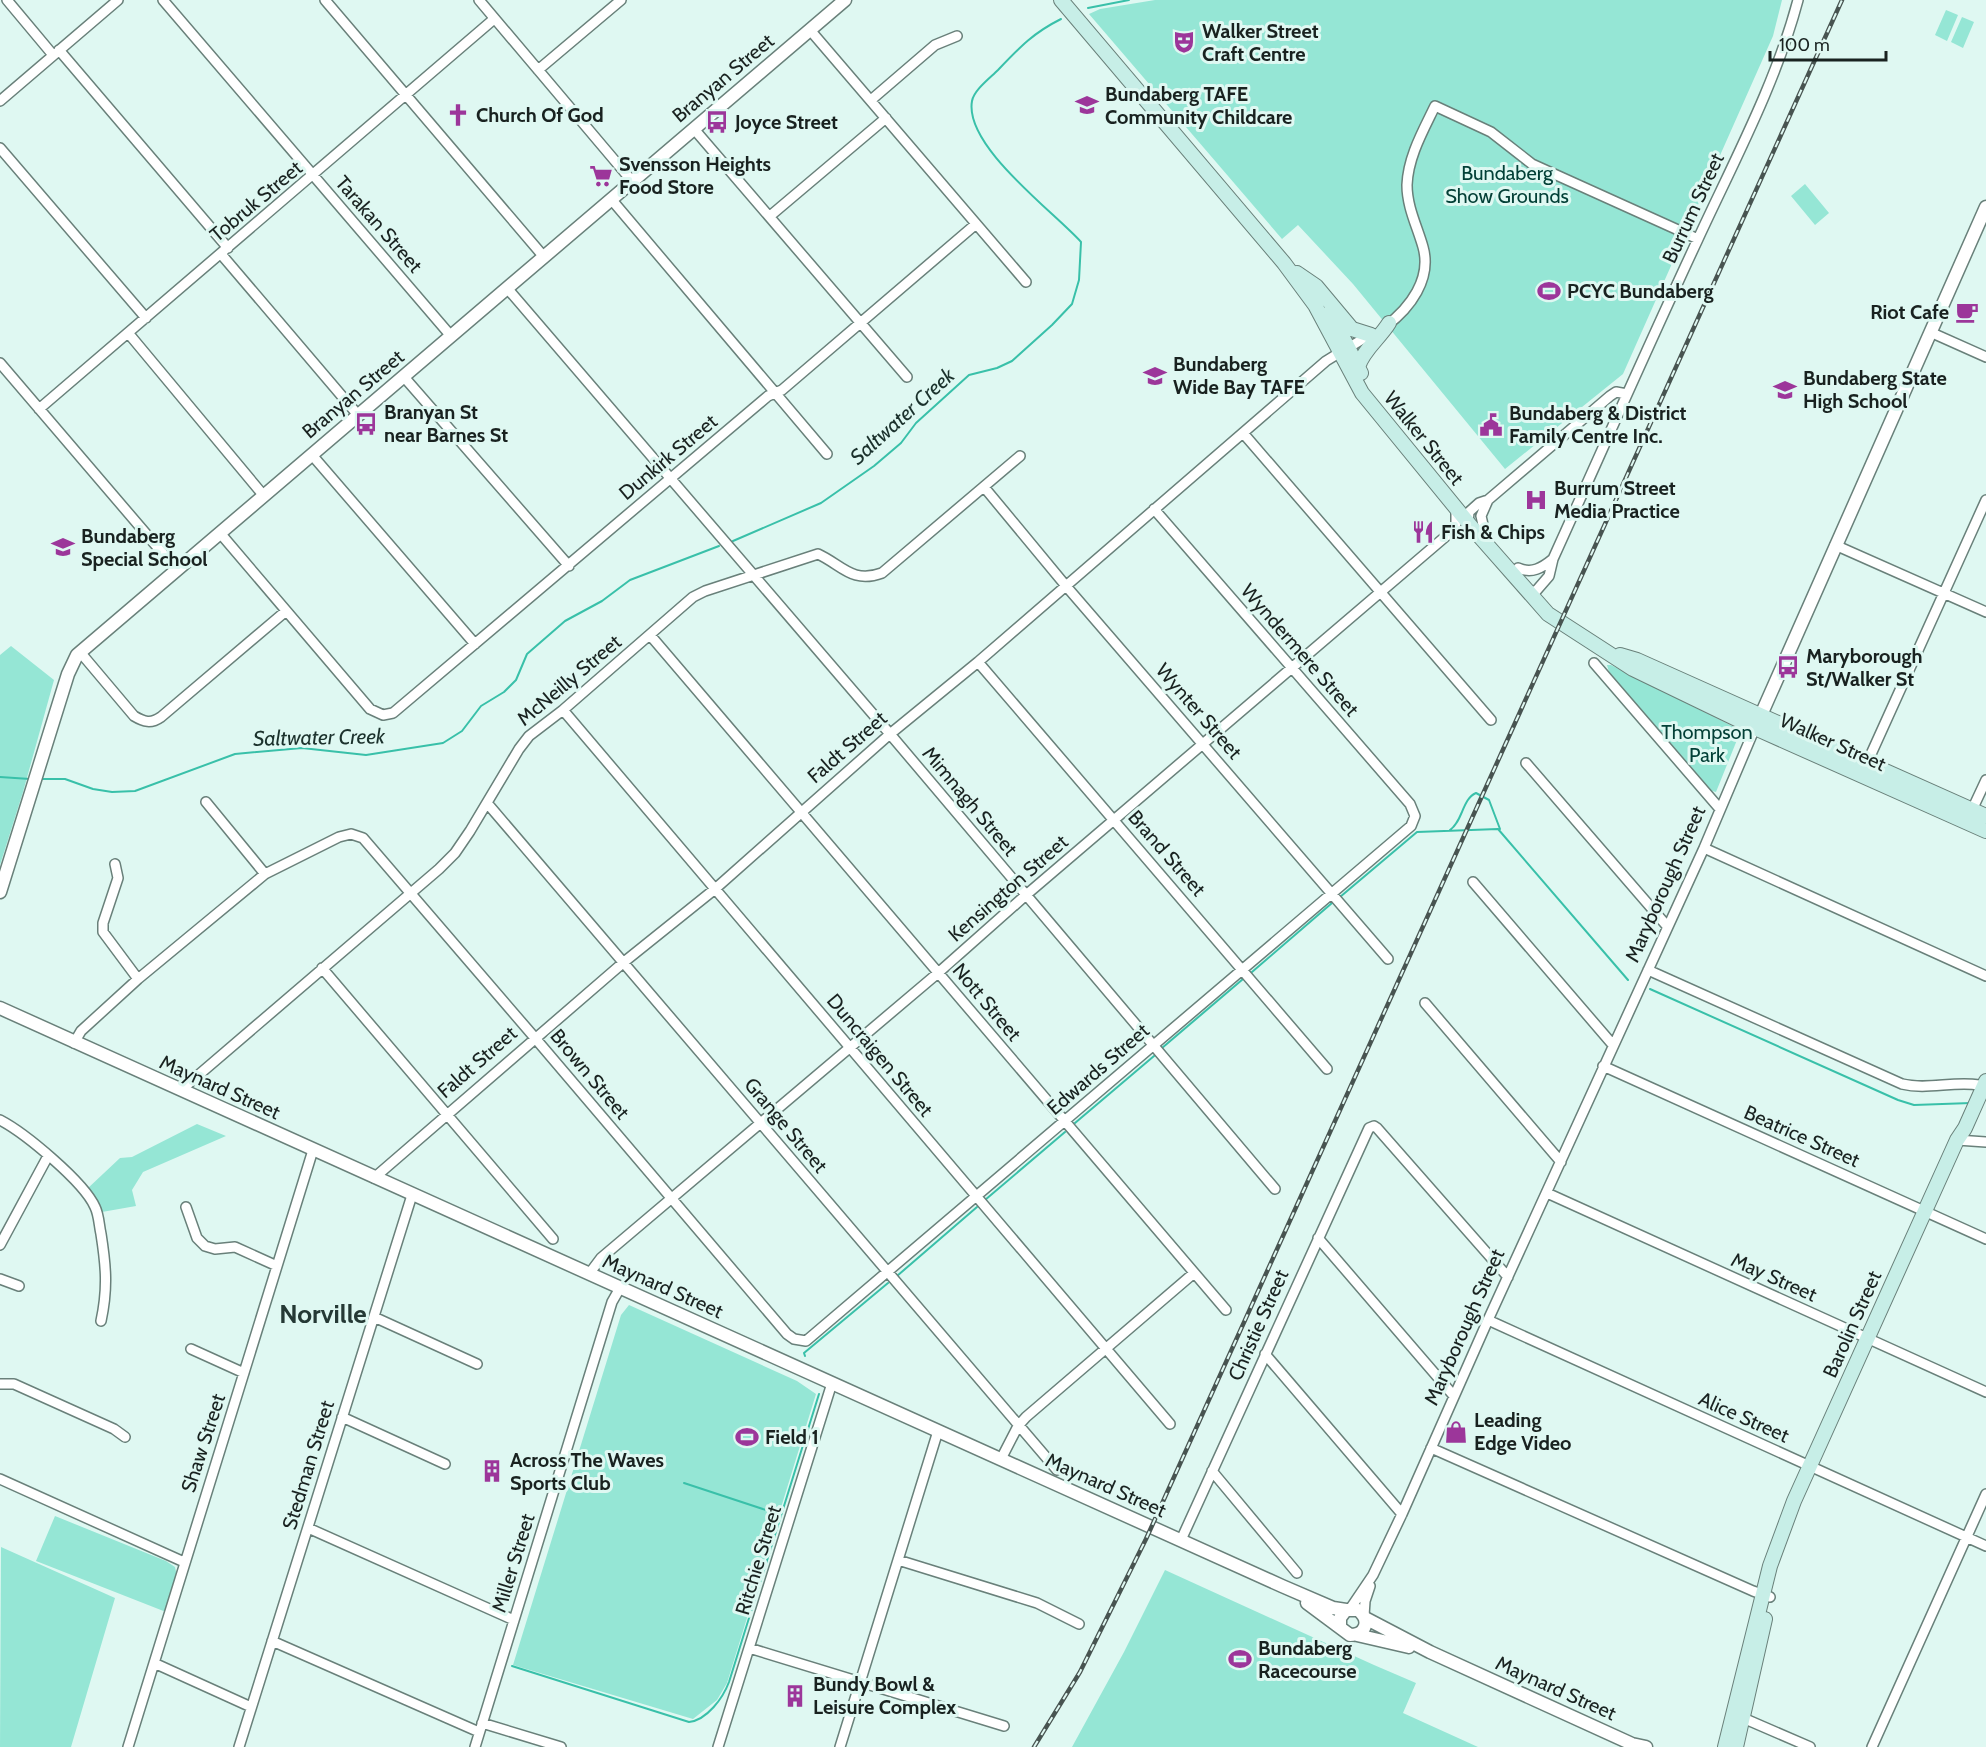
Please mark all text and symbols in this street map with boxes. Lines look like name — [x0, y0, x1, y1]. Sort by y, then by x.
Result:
place label: Walker Street Craft Centre — [1202, 19, 1319, 66]
scale bar — [1770, 24, 1886, 62]
street label: Branyan Street — [667, 28, 779, 127]
theatre icon: Walker Street Craft Centre — [1171, 29, 1197, 55]
text: 100 m — [1779, 34, 1830, 56]
place label: Bundaberg TAFE Community Childcare — [1105, 82, 1292, 129]
school or university icon: Bundaberg TAFE Community Childcare — [1074, 92, 1100, 118]
church icon: Church Of God — [445, 102, 471, 128]
place label: Church Of God — [476, 103, 604, 127]
bus stop icon: Joyce Street — [704, 109, 730, 135]
place label: Joyce Street — [734, 110, 838, 134]
street label: Burrum Street — [1657, 149, 1729, 267]
place label: Svensson Heights Food Store — [619, 152, 771, 199]
street label: Tobruk Street — [205, 155, 307, 246]
park label: Bundaberg Show Grounds — [1445, 161, 1569, 208]
supermarket icon: Svensson Heights Food Store — [588, 163, 614, 189]
street label: Tarakan Street — [330, 171, 428, 277]
sports icon: PCYC Bundaberg — [1536, 278, 1562, 304]
place label: PCYC Bundaberg — [1567, 279, 1713, 303]
cafe icon: Riot Cafe — [1954, 299, 1980, 325]
place label: Riot Cafe — [1870, 300, 1949, 324]
street label: Branyan Street — [297, 344, 409, 443]
place label: Bundaberg Wide Bay TAFE — [1173, 352, 1305, 399]
water label: Saltwater Creek — [845, 362, 960, 469]
school or university icon: Bundaberg Wide Bay TAFE — [1142, 363, 1168, 389]
place label: Bundaberg State High School — [1803, 366, 1947, 413]
school or university icon: Bundaberg State High School — [1772, 377, 1798, 403]
street label: Walker Street — [1379, 386, 1469, 490]
place label: Branyan St near Barnes St — [384, 400, 508, 447]
place label: Bundaberg & District Family Centre Inc. — [1509, 401, 1687, 448]
street label: Dunkirk Street — [614, 409, 722, 505]
bus stop icon: Branyan St near Barnes St — [353, 411, 379, 437]
public building icon: Bundaberg & District Family Centre Inc. — [1478, 412, 1504, 438]
place label: Burrum Street Media Practice — [1554, 476, 1680, 523]
hospital icon: Burrum Street Media Practice — [1523, 487, 1549, 513]
restaurant icon: Fish & Chips — [1410, 519, 1436, 545]
place label: Fish & Chips — [1441, 520, 1545, 544]
place label: Bundaberg Special School — [81, 524, 208, 571]
school or university icon: Bundaberg Special School — [50, 534, 76, 560]
street label: Wyndermere Street — [1236, 579, 1364, 721]
street label: McNeilly Street — [512, 629, 626, 730]
place label: Maryborough St/Walker St — [1806, 644, 1923, 691]
bus stop icon: Maryborough St/Walker St — [1775, 654, 1801, 680]
street label: Wynter Street — [1151, 658, 1247, 764]
street label: Faldt Street — [802, 706, 892, 788]
street label: Walker Street — [1776, 708, 1890, 776]
park label: Thompson Park — [1661, 720, 1753, 767]
water label: Saltwater Creek — [253, 723, 386, 751]
street label: Mimnagh Street — [917, 741, 1023, 861]
street label: Maryborough Street — [1620, 802, 1710, 966]
street label: Brand Street — [1123, 805, 1211, 901]
street label: Kensington Street — [943, 829, 1073, 946]
street label: Nott Street — [948, 958, 1027, 1046]
street label: Duncraigen Street — [822, 989, 938, 1121]
street label: Edwards Street — [1042, 1018, 1154, 1120]
street label: Faldt Street — [432, 1021, 522, 1103]
street label: Brown Street — [545, 1024, 635, 1124]
street label: Maynard Street — [156, 1050, 284, 1124]
street label: Grange Street — [739, 1073, 833, 1177]
street label: Beatrice Street — [1740, 1100, 1864, 1172]
street label: Maryborough Street — [1419, 1245, 1509, 1409]
street label: May Street — [1727, 1247, 1821, 1307]
street label: Maynard Street — [599, 1249, 727, 1323]
street label: Christie Street — [1223, 1265, 1293, 1384]
street label: Barolin Street — [1818, 1267, 1886, 1381]
district label: Norville — [279, 1298, 367, 1330]
street label: Alice Street — [1695, 1386, 1793, 1448]
street label: Shaw Street — [176, 1390, 230, 1495]
street label: Stedman Street — [277, 1397, 339, 1532]
place label: Leading Edge Video — [1474, 1408, 1572, 1455]
shop icon: Leading Edge Video — [1443, 1419, 1469, 1445]
sports icon: Field 1 — [734, 1424, 760, 1450]
place label: Field 1 — [765, 1425, 819, 1449]
place label: Across The Waves Sports Club — [510, 1448, 664, 1495]
street label: Maynard Street — [1042, 1448, 1170, 1522]
building icon: Across The Waves Sports Club — [479, 1458, 505, 1484]
street label: Ritchie Street — [730, 1502, 786, 1618]
street label: Miller Street — [487, 1510, 539, 1615]
place label: Bundaberg Racecourse — [1258, 1636, 1357, 1683]
sports icon: Bundaberg Racecourse — [1227, 1646, 1253, 1672]
street label: Maynard Street — [1492, 1651, 1620, 1725]
place label: Bundy Bowl & Leisure Complex — [813, 1672, 956, 1719]
building icon: Bundy Bowl & Leisure Complex — [782, 1683, 808, 1709]

